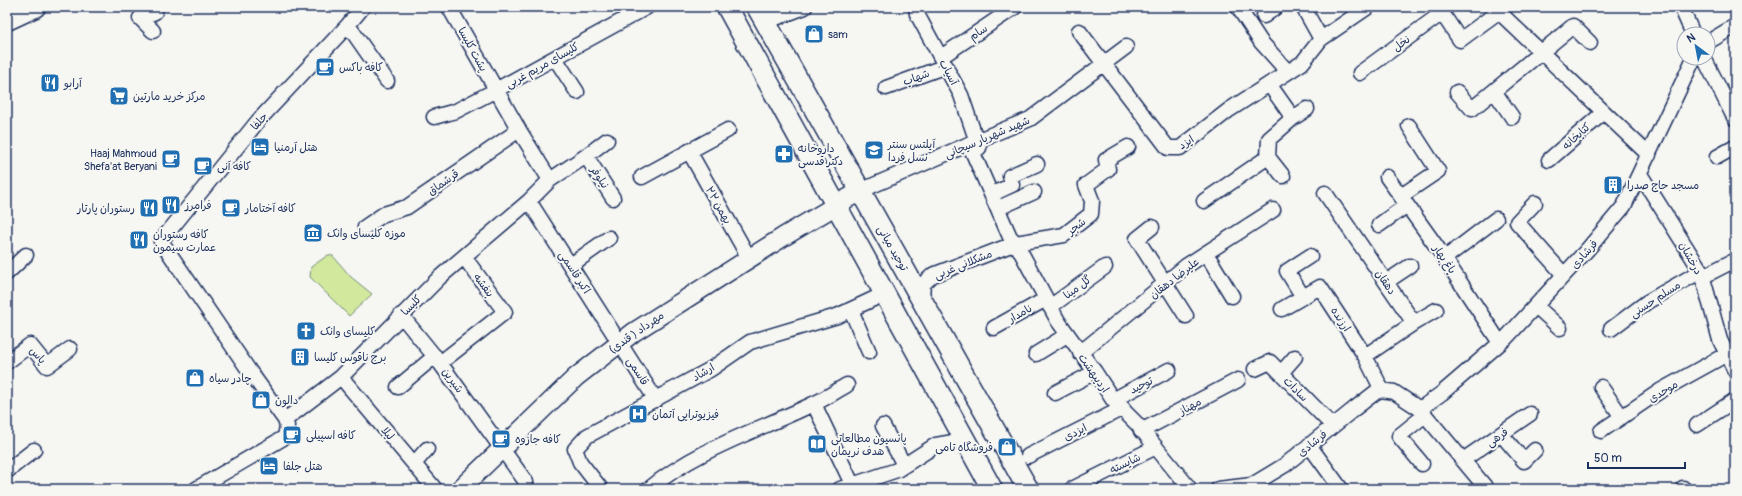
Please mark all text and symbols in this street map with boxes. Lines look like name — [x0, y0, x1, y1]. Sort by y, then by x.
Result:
street label: سام — [967, 22, 991, 45]
shop icon: sam — [803, 23, 825, 45]
street label: پشت کلیسا — [455, 25, 490, 74]
north arrow — [1676, 26, 1716, 66]
place label: sam — [828, 28, 848, 41]
text: N — [1684, 30, 1698, 45]
street label: نخل — [1390, 33, 1413, 54]
street label: کلیسای مریم غربی — [503, 40, 582, 93]
cafe icon: کافه باکس — [314, 56, 336, 78]
street label: آسیاب — [936, 57, 961, 89]
place label: کافه باکس — [339, 61, 383, 75]
street label: شهاب — [901, 67, 932, 89]
restaurant icon: آرابو — [39, 72, 61, 94]
place label: آرابو — [63, 77, 83, 91]
supermarket icon: مرکز خرید مارتین — [108, 85, 130, 107]
place label: مرکز خرید مارتین — [133, 90, 205, 103]
street label: جلفا — [248, 110, 270, 133]
street label: شهید شهریار سیچانی — [943, 114, 1032, 162]
street label: کتابخانه — [1559, 120, 1594, 153]
street label: ایزد — [1176, 133, 1196, 152]
hotel icon: هتل آرمنیا — [249, 136, 271, 158]
place label: آیلتس سنتر نسل فردا — [887, 138, 937, 164]
school or university icon: آیلتس سنتر نسل فردا — [863, 139, 885, 161]
place label: هتل آرمنیا — [274, 141, 318, 154]
place label: داروخانه دکتر قدسی — [798, 142, 843, 169]
pharmacy icon: داروخانه دکتر قدسی — [773, 143, 795, 165]
place label: Haaj Mahmoud Shefa'at Beryani — [84, 147, 157, 173]
cafe icon: Haaj Mahmoud Shefa'at Beryani — [160, 148, 182, 170]
cafe icon: کافه آنی — [192, 155, 214, 177]
place label: کافه آنی — [217, 160, 251, 174]
street label: نیلوفر — [586, 163, 612, 191]
street label: قرشماق — [425, 167, 462, 198]
building icon: مسجد حاج صدرا — [1602, 174, 1624, 196]
place label: مسجد حاج صدرا — [1627, 179, 1699, 193]
street label: ۲۲ بهمن — [702, 184, 734, 227]
restaurant icon: فرامرز — [160, 194, 182, 216]
restaurant icon: رستوران پارتار — [138, 197, 160, 219]
cafe icon: کافه آختامار — [220, 197, 242, 219]
place label: فرامرز — [184, 199, 211, 212]
place label: رستوران پارتار — [76, 202, 135, 216]
place label: کافه آختامار — [244, 202, 296, 215]
street label: شجر — [1064, 215, 1088, 238]
museum icon: موزه کلیسای وانک — [302, 222, 324, 244]
street label: توحید میانی — [873, 223, 911, 274]
place label: موزه کلیسای وانک — [327, 227, 406, 241]
place label: کافه رستوران عمارت سیمون — [153, 228, 217, 255]
restaurant icon: کافه رستوران عمارت سیمون — [128, 229, 150, 251]
street label: فرشادی — [1568, 237, 1601, 272]
street label: درخشان — [1676, 240, 1705, 277]
street label: باغ بهار — [1428, 242, 1459, 277]
street label: مشکلانی غربی — [932, 247, 994, 283]
street label: اکبر قاسمی — [555, 248, 593, 297]
street label: علیرضا دهقان — [1147, 255, 1202, 302]
street label: دهقان — [1373, 267, 1399, 297]
street label: بنفشه — [470, 271, 497, 300]
street label: گل مینا — [1061, 273, 1094, 302]
street label: مسلم حسنی — [1628, 278, 1684, 322]
street label: کلیسا — [398, 292, 425, 318]
street label: نامدار — [1005, 301, 1035, 326]
street label: ارزنده — [1328, 305, 1353, 334]
street label: مهرداد ( قندی) — [606, 309, 666, 356]
church icon: کلیسای وانک — [295, 320, 317, 342]
place label: کلیسای وانک — [320, 325, 375, 339]
street label: پاس — [27, 344, 49, 367]
building icon: برج ناقوس کلیسا — [289, 346, 311, 368]
place label: برج ناقوس کلیسا — [314, 351, 386, 365]
street label: اردیبهشت — [1075, 351, 1112, 396]
street label: قاسمی — [623, 355, 651, 388]
street label: ارشاد — [690, 361, 717, 384]
street label: شیرین — [439, 365, 466, 395]
shop icon: چادر سیاه — [184, 367, 206, 389]
place label: چادر سیاه — [209, 372, 252, 385]
street label: توحید — [1127, 374, 1156, 398]
street label: سادات — [1281, 374, 1311, 404]
street label: موحدی — [1646, 378, 1681, 406]
shop icon: دالون — [250, 389, 272, 411]
place label: دالون — [275, 394, 298, 408]
street label: مهناز — [1176, 395, 1204, 418]
hospital icon: فیزیوتراپی آتمان — [627, 403, 649, 425]
place label: فیزیوتراپی آتمان — [652, 408, 719, 422]
street label: ایزدی — [1062, 421, 1089, 444]
cafe icon: کافه اسپیلی — [281, 424, 303, 446]
street label: لیلا — [378, 424, 397, 443]
street label: فرهی — [1484, 425, 1511, 450]
cafe icon: کافه جازوه — [490, 428, 512, 450]
street label: فرشادی — [1295, 428, 1330, 459]
place label: کافه اسپیلی — [306, 429, 356, 443]
place label: پانسیون مطالعاتی هدف نریمان — [831, 432, 907, 458]
place label: کافه جازوه — [515, 433, 561, 446]
library icon: پانسیون مطالعاتی هدف نریمان — [806, 433, 828, 455]
shop icon: فروشگاه تامی — [996, 436, 1018, 458]
place label: فروشگاه تامی — [935, 441, 993, 455]
scale bar — [1588, 444, 1685, 470]
street label: شایسته — [1108, 450, 1143, 476]
text: 50 m — [1594, 451, 1622, 466]
hotel icon: هتل جلفا — [258, 455, 280, 477]
place label: هتل جلفا — [283, 460, 323, 473]

